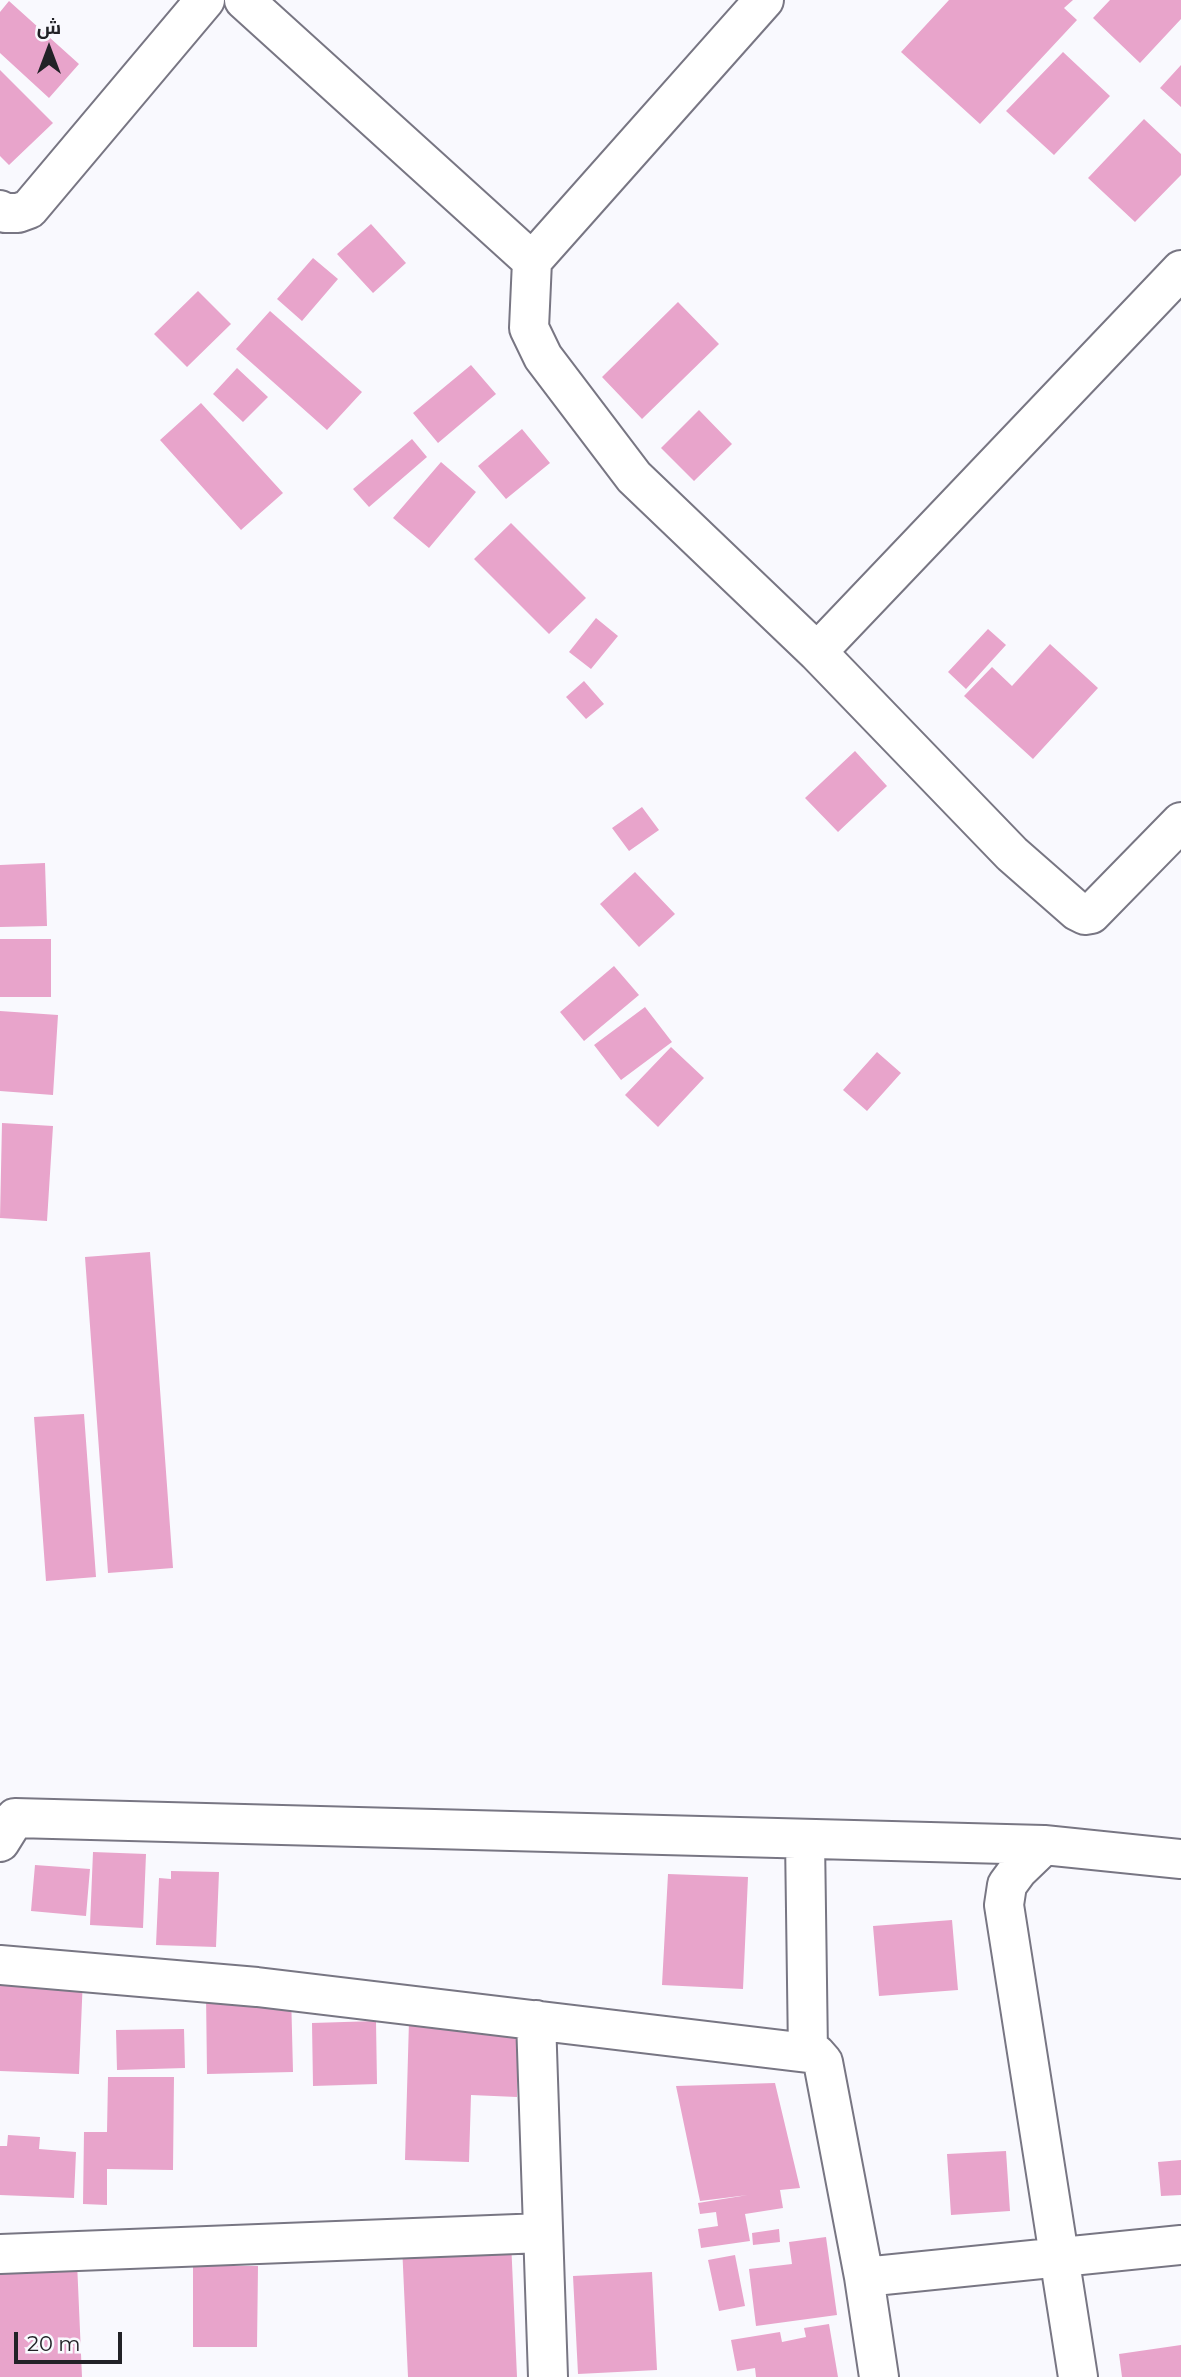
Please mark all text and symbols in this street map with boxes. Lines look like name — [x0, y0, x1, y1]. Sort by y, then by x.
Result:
north arrow — [14, 14, 84, 84]
text: ش — [37, 16, 61, 39]
scale bar — [18, 2318, 126, 2362]
text: 20 m — [27, 2331, 81, 2356]

